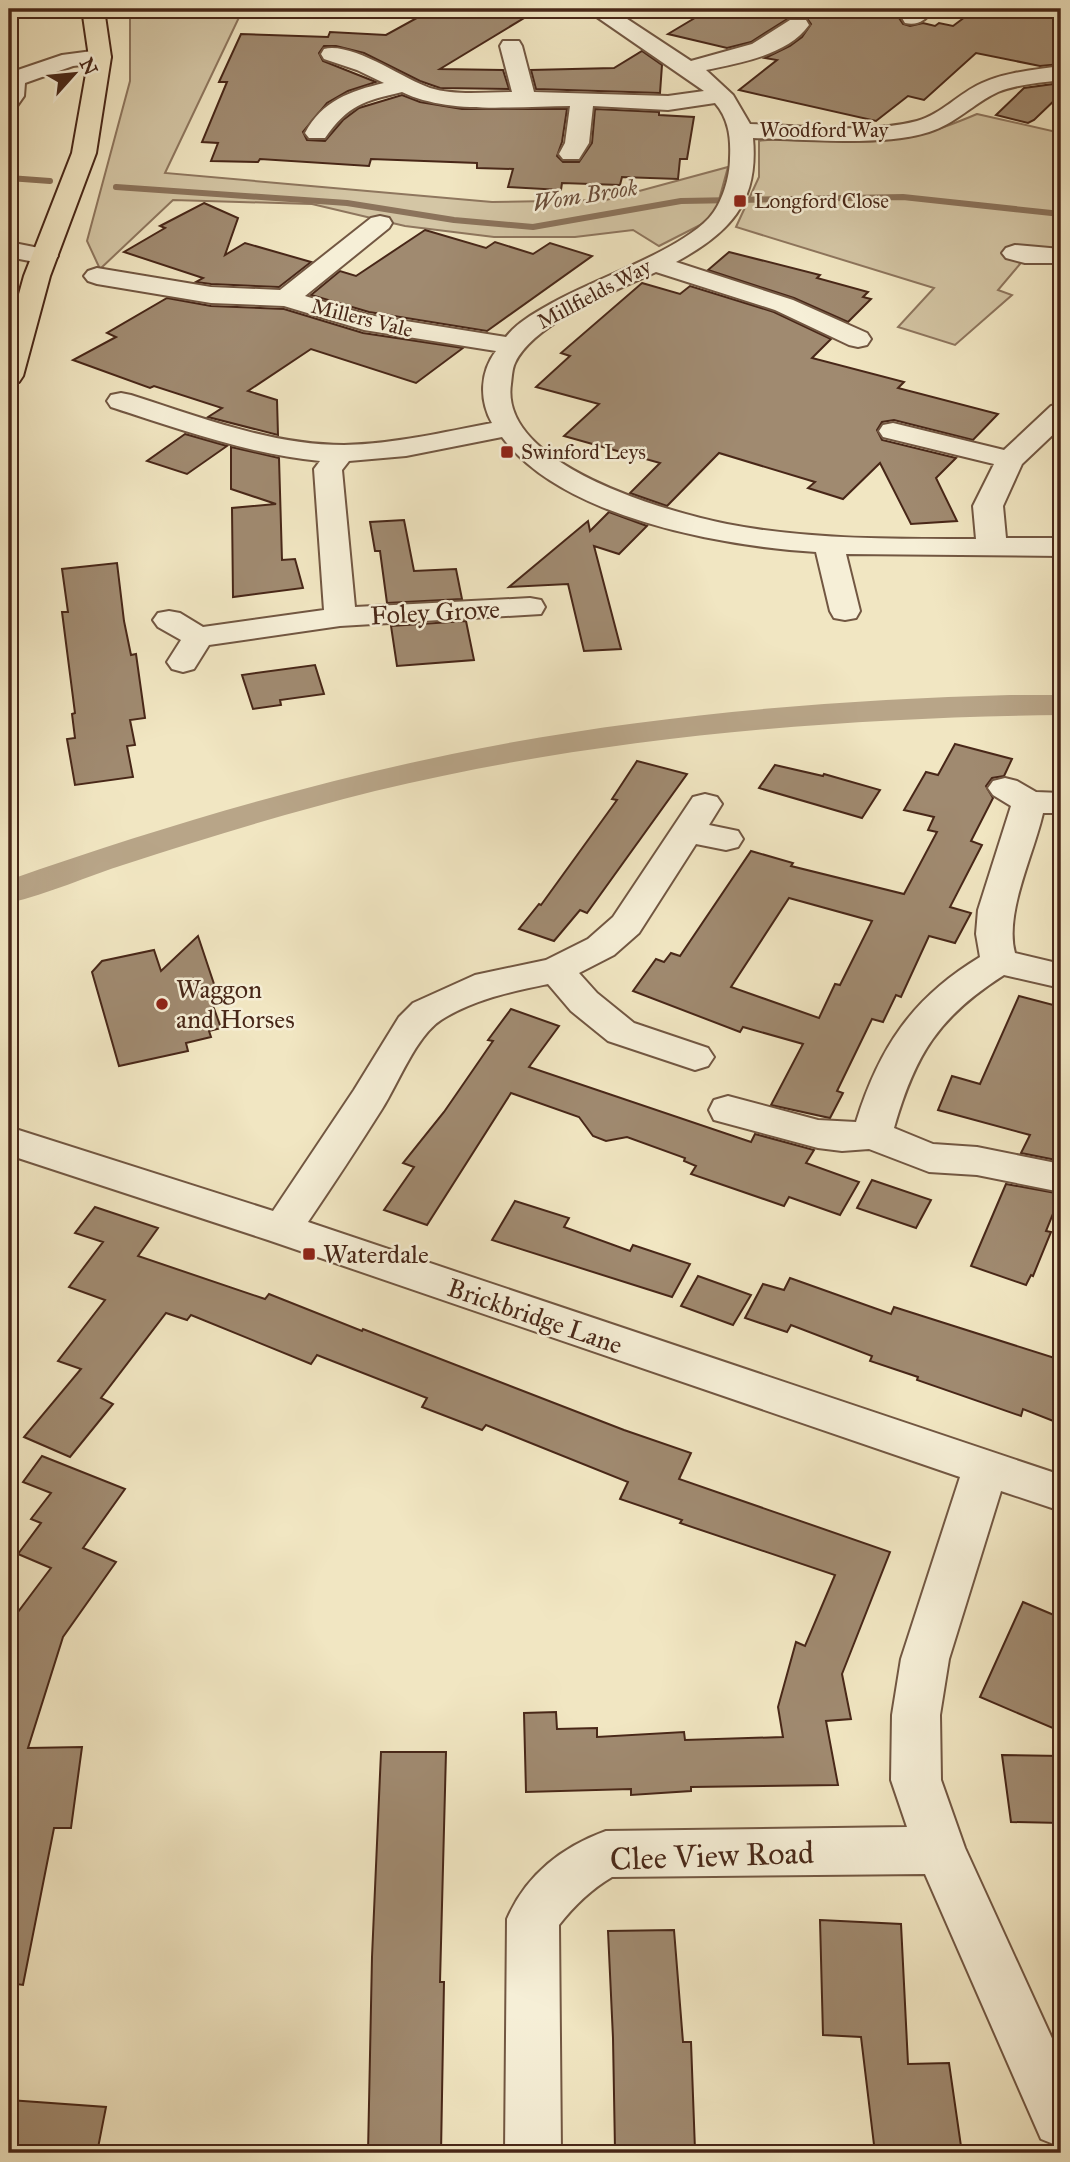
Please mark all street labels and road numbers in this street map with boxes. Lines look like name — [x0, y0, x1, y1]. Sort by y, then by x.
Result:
street label: Woodford Way — [760, 117, 890, 143]
street label: Millfields Way — [533, 253, 656, 335]
street label: Millers Vale — [309, 293, 416, 343]
street label: Foley Grove — [369, 593, 501, 631]
street label: Brickbridge Lane — [443, 1271, 627, 1361]
street label: Clee View Road — [609, 1833, 815, 1879]

